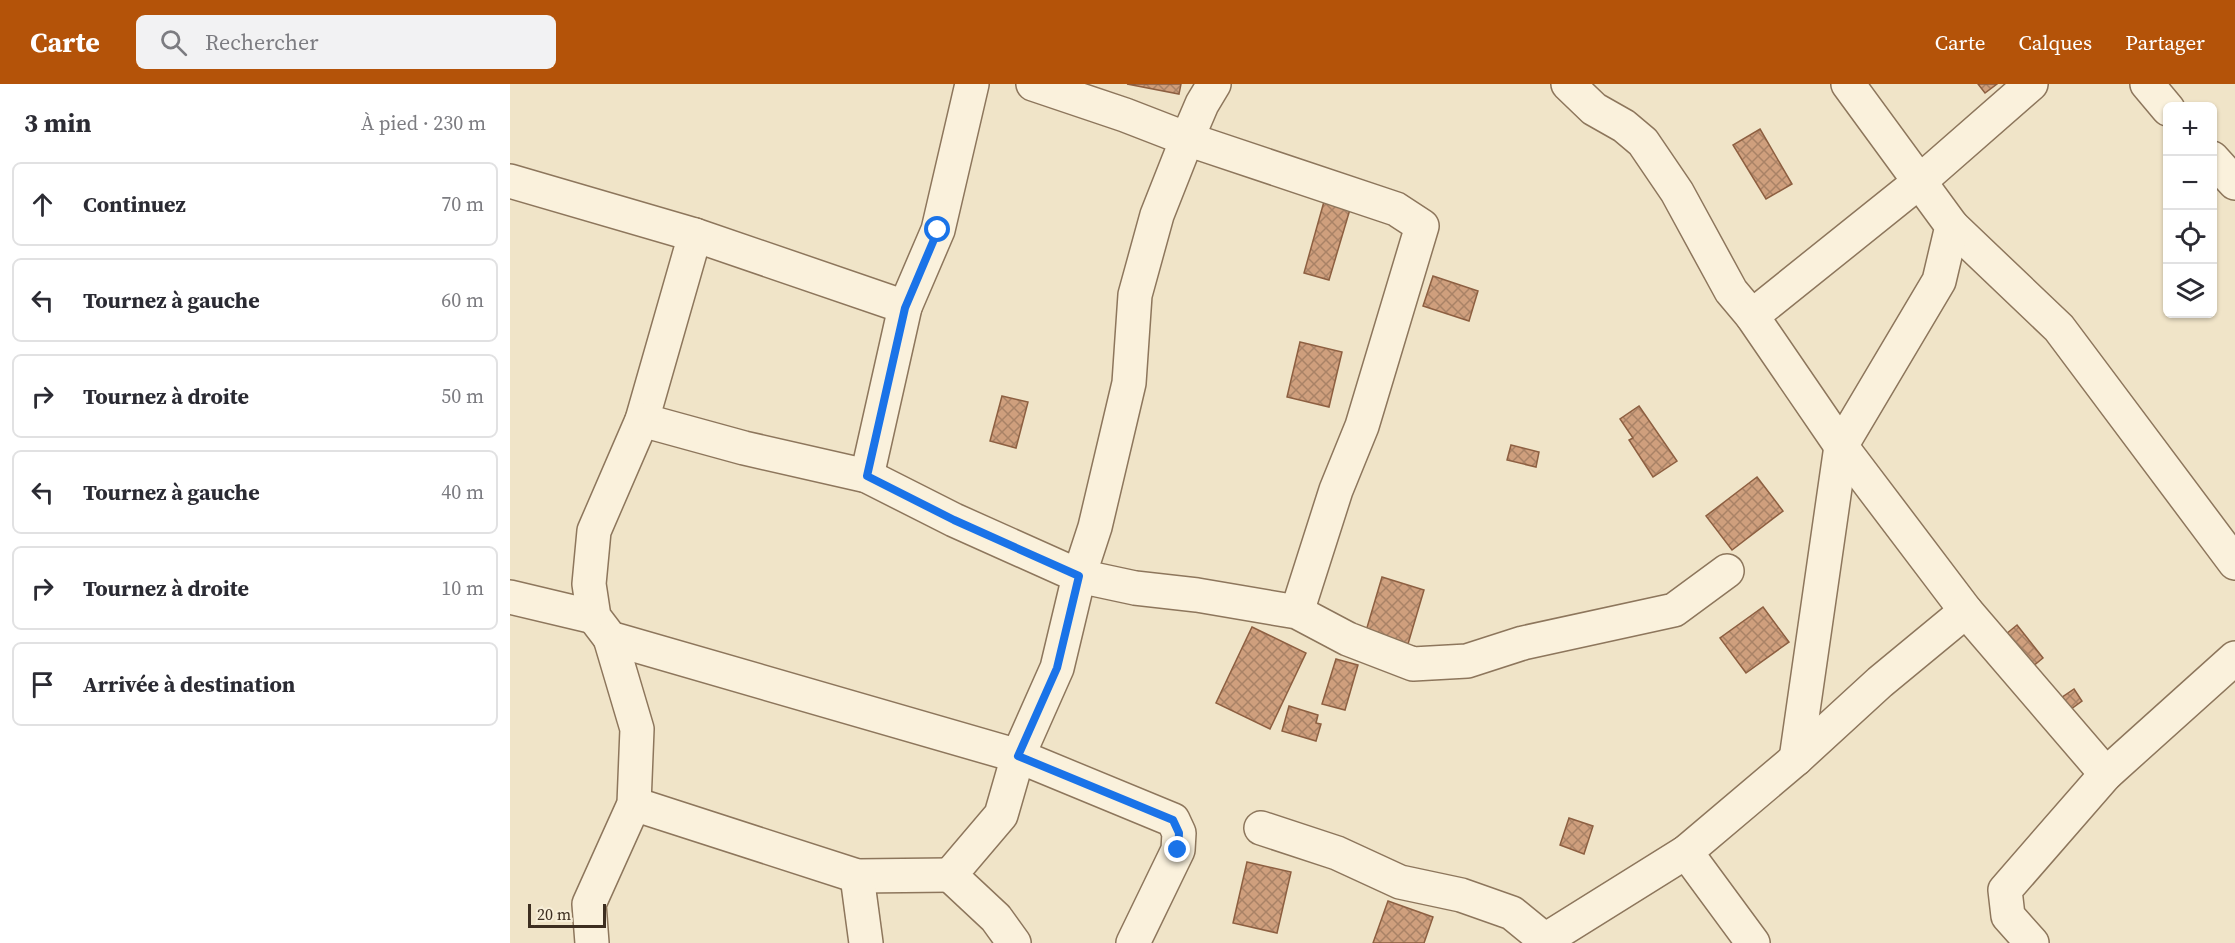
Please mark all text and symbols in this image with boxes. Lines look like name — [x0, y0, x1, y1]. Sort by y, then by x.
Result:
search box — [136, 15, 556, 69]
text: Carte — [30, 23, 100, 61]
icon: search — [157, 26, 190, 59]
text: Rechercher — [205, 27, 319, 57]
text: Carte — [1935, 28, 1985, 57]
text: Calques — [2018, 28, 2092, 57]
text: Partager — [2125, 28, 2205, 57]
map controls — [2163, 102, 2217, 318]
button: + — [2163, 102, 2217, 156]
text: 3 min — [24, 105, 91, 141]
text: À pied · 230 m — [361, 109, 486, 137]
button: − — [2163, 156, 2217, 210]
icon: ahead — [26, 188, 59, 221]
text: Continuez — [83, 189, 186, 219]
text: 70 m — [441, 190, 484, 218]
button: locate — [2163, 210, 2217, 264]
route start — [924, 216, 950, 242]
button: layers — [2163, 264, 2217, 318]
icon: left — [26, 284, 59, 317]
text: Tournez à gauche — [83, 285, 260, 315]
text: 60 m — [441, 286, 484, 314]
icon: right — [26, 380, 59, 413]
text: Tournez à droite — [83, 381, 249, 411]
text: 50 m — [441, 382, 484, 410]
icon: left — [26, 476, 59, 509]
text: Tournez à gauche — [83, 477, 260, 507]
text: 40 m — [441, 478, 484, 506]
icon: right — [26, 572, 59, 605]
text: Tournez à droite — [83, 573, 249, 603]
text: 10 m — [441, 574, 484, 602]
icon: arrive — [26, 668, 59, 701]
text: Arrivée à destination — [83, 669, 295, 699]
route end — [1164, 836, 1190, 862]
scale bar — [528, 901, 606, 928]
text: 20 m — [537, 903, 571, 925]

